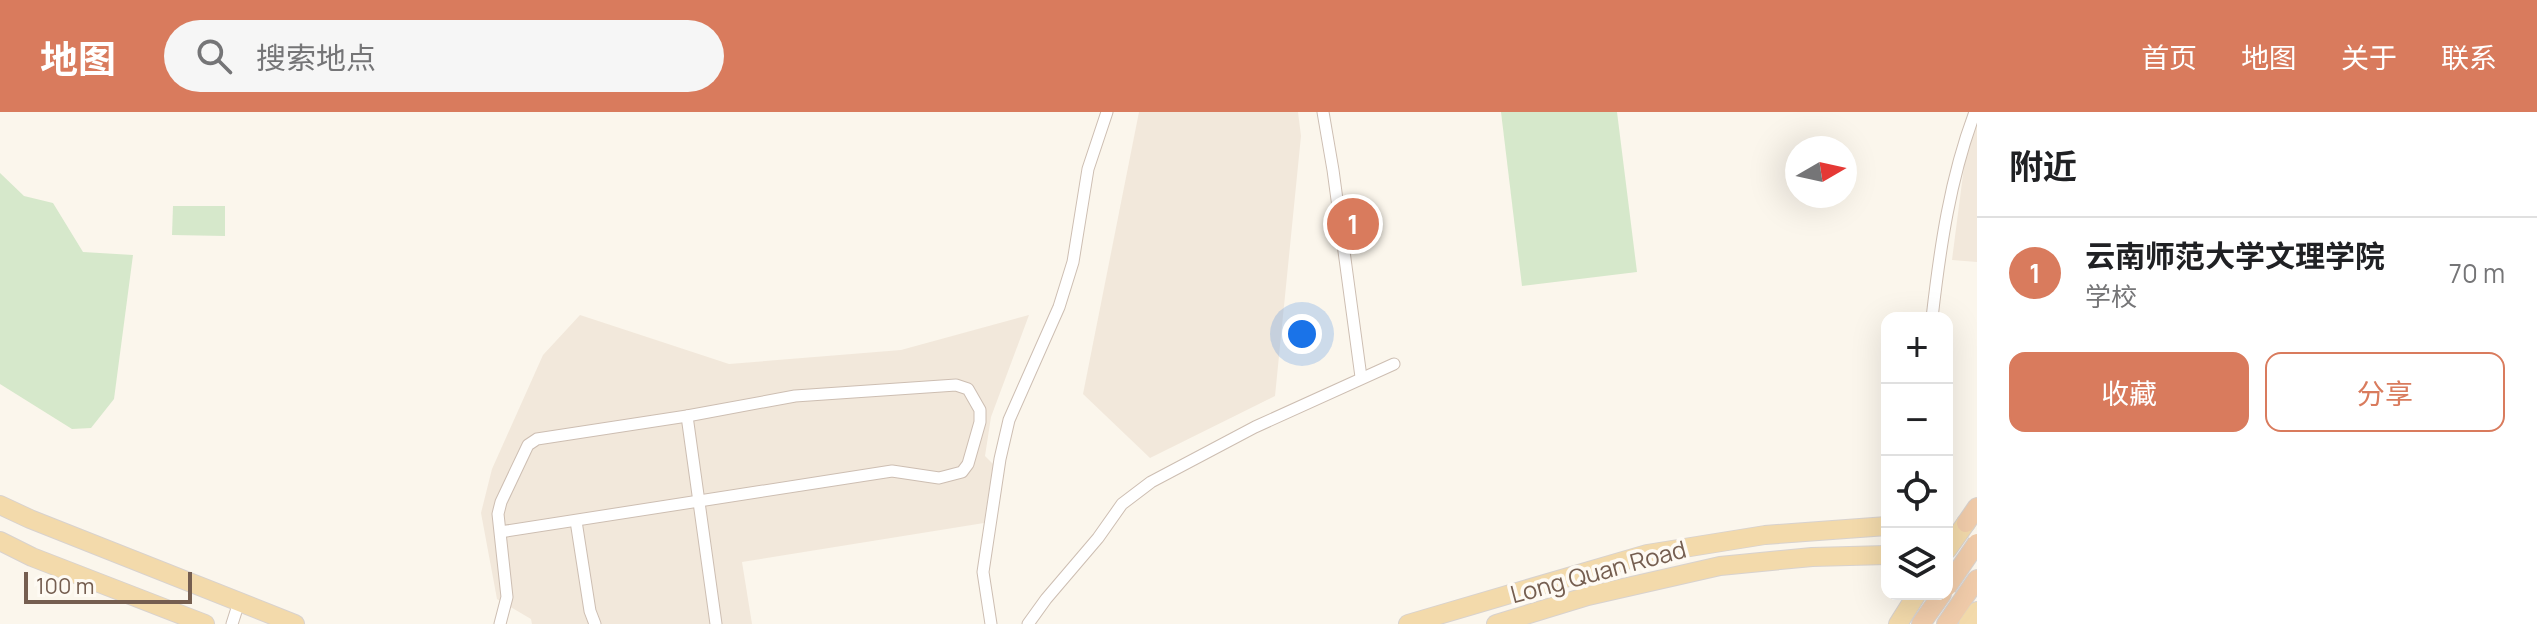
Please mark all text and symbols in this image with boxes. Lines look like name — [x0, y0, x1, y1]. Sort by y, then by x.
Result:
search box — [164, 20, 724, 92]
text: 地图 — [40, 32, 116, 84]
icon: search — [192, 34, 236, 78]
text: 搜索地点 — [256, 37, 376, 78]
text: 首页 — [2141, 38, 2197, 76]
text: 地图 — [2241, 38, 2297, 76]
text: 关于 — [2341, 38, 2397, 76]
text: 联系 — [2441, 38, 2497, 76]
north arrow — [1785, 136, 1857, 208]
text: 附近 — [2009, 143, 2077, 189]
pin: 1 — [1327, 194, 1379, 254]
text: 云南师范大学文理学院 — [2085, 235, 2385, 276]
text: 1 — [2029, 255, 2041, 291]
text: 70 m — [2449, 255, 2505, 291]
text: 学校 — [2085, 278, 2137, 314]
map controls — [1881, 312, 1953, 600]
button: + — [1881, 312, 1953, 384]
your location — [1282, 314, 1322, 354]
button: 收藏 — [2009, 352, 2249, 432]
button: 分享 — [2265, 352, 2505, 432]
button: − — [1881, 384, 1953, 456]
button: locate — [1881, 456, 1953, 528]
button: layers — [1881, 528, 1953, 600]
street label: Long Quan Road — [1507, 532, 1689, 610]
scale bar — [24, 568, 192, 604]
text: 100 m — [36, 571, 94, 601]

